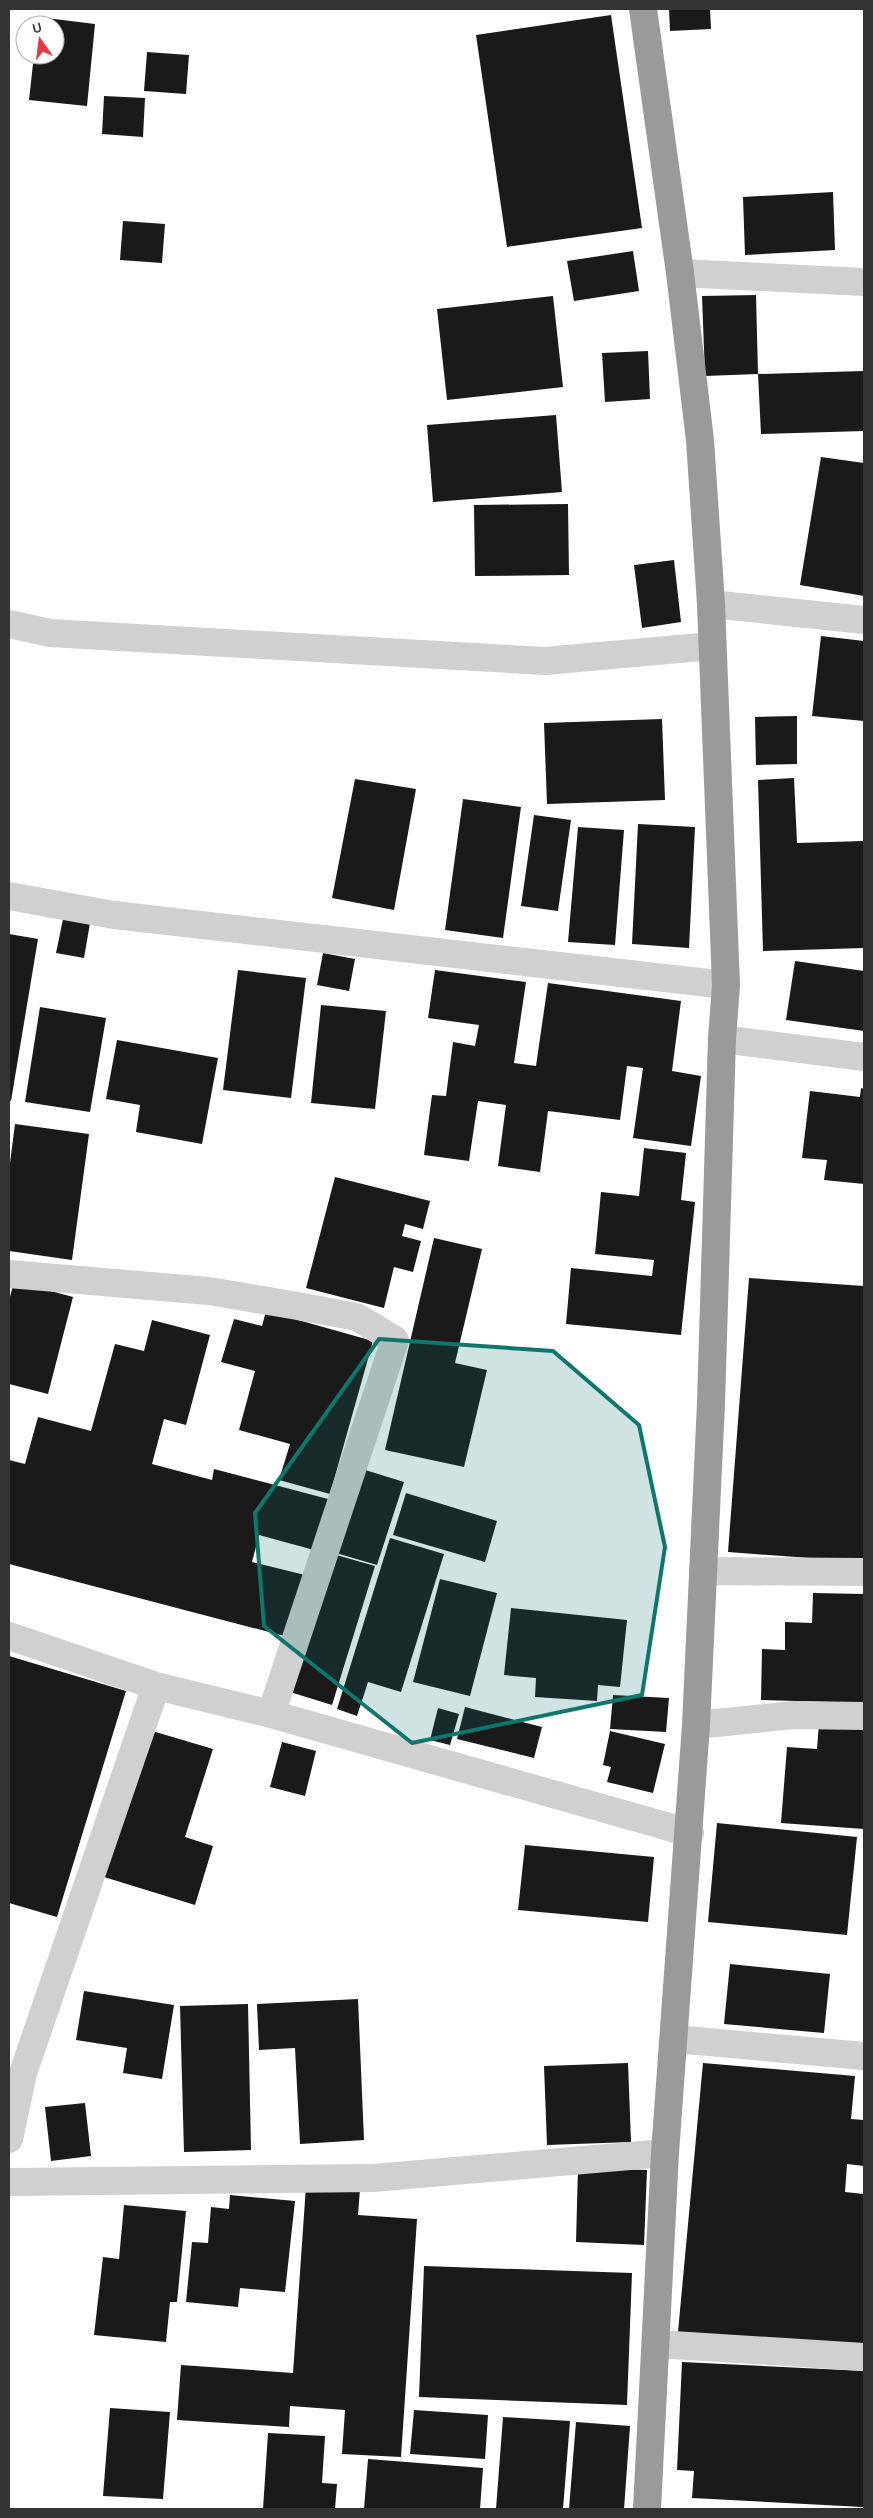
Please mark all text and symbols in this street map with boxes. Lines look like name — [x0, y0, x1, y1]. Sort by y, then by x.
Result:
north arrow — [15, 15, 65, 65]
text: U — [30, 18, 44, 37]

